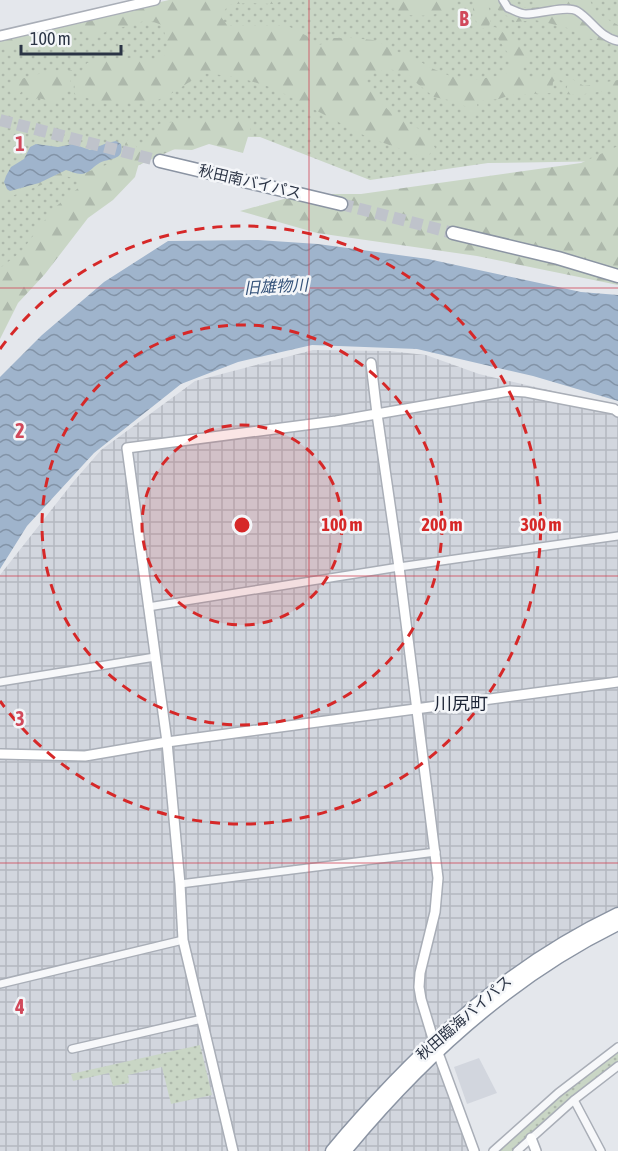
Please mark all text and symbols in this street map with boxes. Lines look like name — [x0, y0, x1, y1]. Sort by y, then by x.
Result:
text: B — [459, 7, 469, 30]
scale bar — [21, 18, 122, 56]
text: 100 m — [30, 28, 71, 49]
text: 1 — [15, 132, 25, 155]
street label: 秋田南バイパス — [197, 161, 303, 202]
water label: 旧雄物川 — [244, 275, 310, 297]
text: 2 — [15, 419, 25, 442]
text: 100 m — [322, 514, 362, 535]
text: 200 m — [422, 514, 462, 535]
text: 300 m — [521, 514, 561, 535]
centre of rings — [232, 515, 252, 535]
district label: 川尻町 — [434, 693, 488, 714]
text: 3 — [15, 707, 25, 730]
street label: 秋田臨海バイパス — [413, 972, 514, 1063]
text: 4 — [14, 995, 25, 1018]

